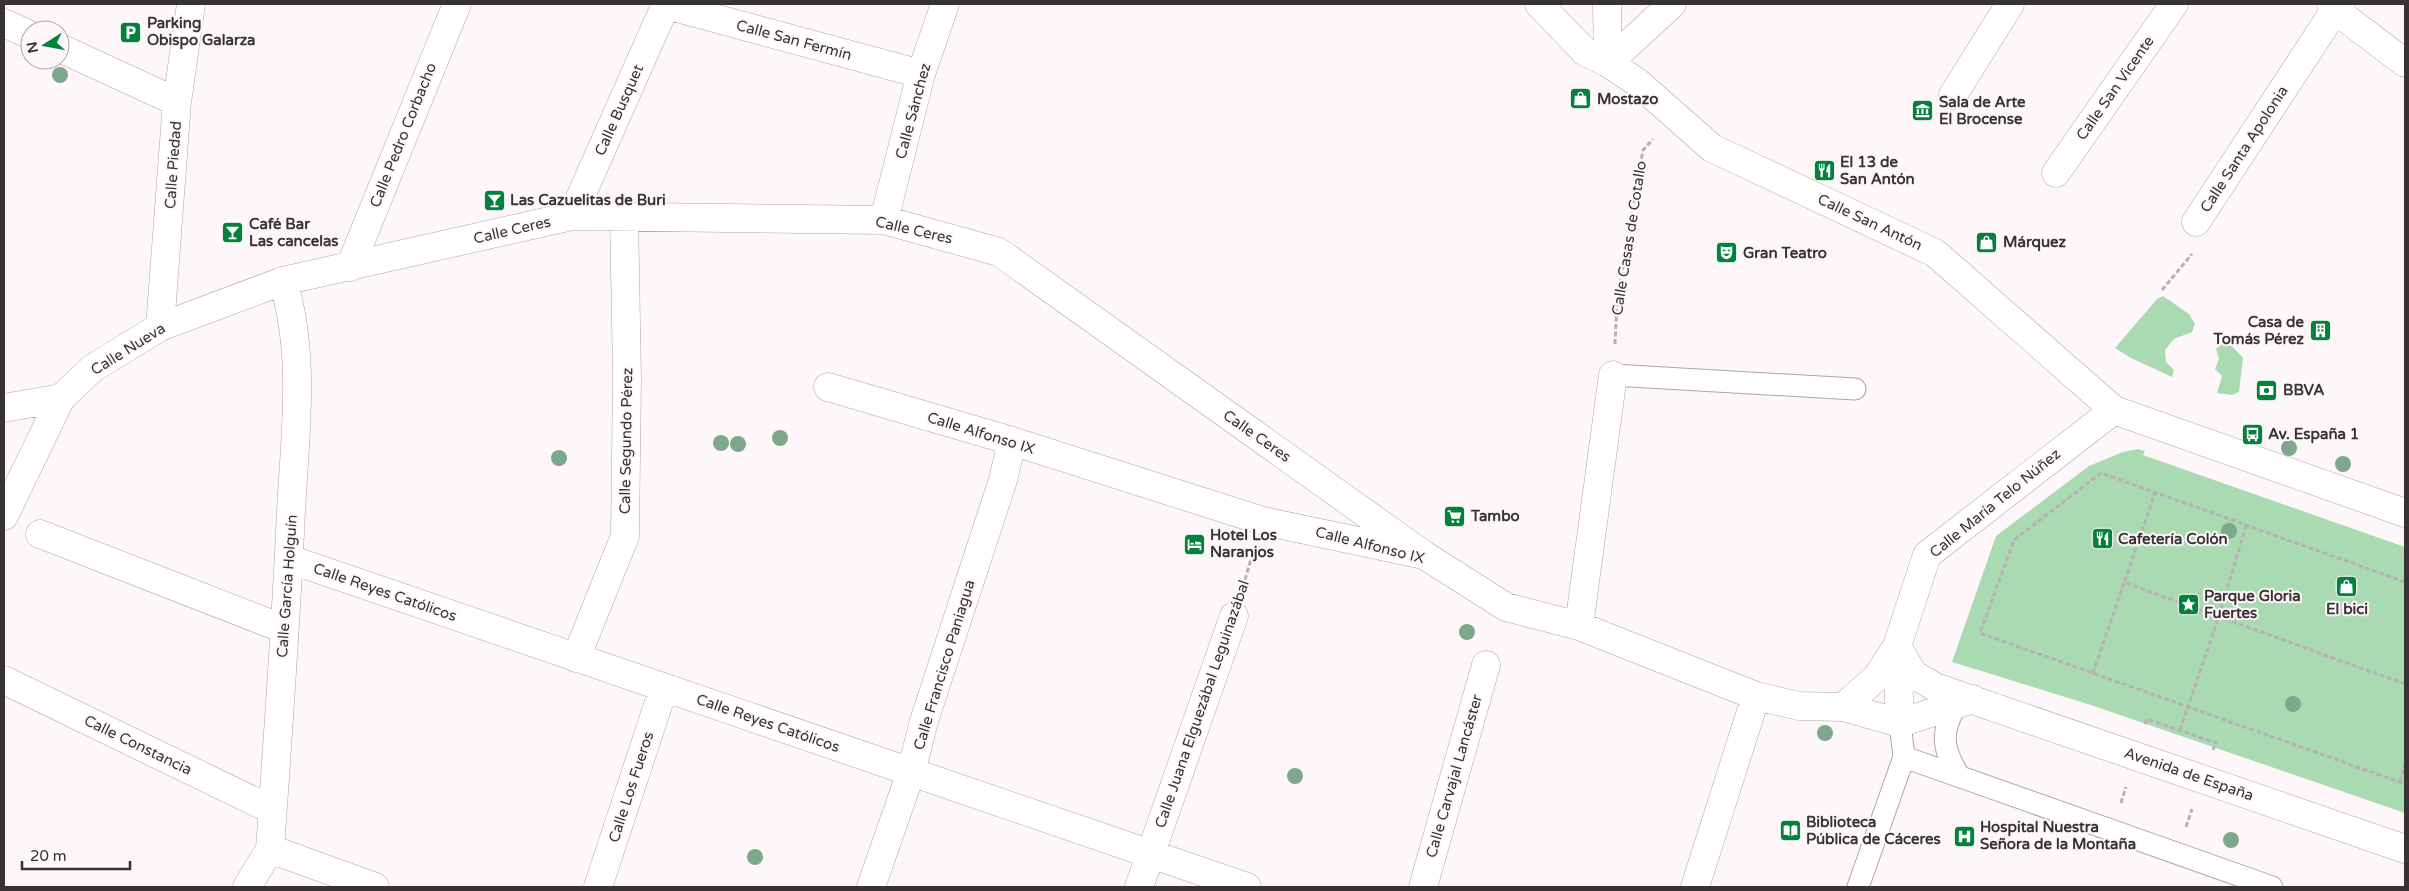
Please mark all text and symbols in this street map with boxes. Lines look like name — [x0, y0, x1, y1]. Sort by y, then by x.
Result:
place label: Parking Obispo Galarza — [147, 14, 256, 50]
street label: Calle San Fermín — [734, 16, 854, 64]
north arrow — [20, 20, 70, 70]
parking icon: Parking Obispo Galarza — [119, 20, 143, 44]
street label: Calle San Vicente — [2072, 32, 2158, 144]
text: N — [23, 40, 42, 55]
street label: Calle Pedro Corbacho — [366, 60, 440, 210]
street label: Calle Busquet — [591, 61, 647, 159]
street label: Calle Sánchez — [892, 61, 934, 161]
street label: Calle Santa Apolonia — [2196, 82, 2292, 216]
shop icon: Mostazo — [1569, 87, 1593, 111]
place label: Mostazo — [1597, 90, 1658, 108]
place label: Sala de Arte El Brocense — [1939, 93, 2026, 128]
museum icon: Sala de Arte El Brocense — [1911, 99, 1935, 123]
street label: Calle Piedad — [161, 120, 185, 210]
place label: El 13 de San Antón — [1840, 153, 1915, 188]
street label: Calle Casas de Cotallo — [1608, 159, 1650, 317]
restaurant icon: El 13 de San Antón — [1812, 159, 1836, 183]
bar icon: Las Cazuelitas de Buri — [482, 188, 506, 212]
street label: Calle San Antón — [1815, 190, 1925, 254]
place label: Las Cazuelitas de Buri — [510, 191, 666, 209]
street label: Calle Ceres — [472, 212, 552, 248]
street label: Calle Ceres — [874, 212, 954, 248]
place label: Café Bar Las cancelas — [249, 215, 339, 250]
bar icon: Café Bar Las cancelas — [221, 221, 245, 245]
shop icon: Márquez — [1975, 230, 1999, 254]
place label: Márquez — [2003, 233, 2067, 252]
theatre icon: Gran Teatro — [1715, 241, 1739, 265]
place label: Gran Teatro — [1743, 244, 1827, 262]
place label: Casa de Tomás Pérez — [2213, 313, 2305, 348]
street label: Calle Nueva — [87, 319, 169, 379]
building icon: Casa de Tomás Pérez — [2308, 319, 2332, 343]
street label: Calle Segundo Pérez — [616, 368, 636, 514]
bank icon: BBVA — [2255, 378, 2279, 402]
place label: BBVA — [2283, 381, 2325, 399]
street label: Calle Ceres — [1220, 406, 1294, 466]
street label: Calle Alfonso IX — [925, 408, 1037, 458]
bus stop icon: Av. España 1 — [2240, 422, 2264, 446]
place label: Av. España 1 — [2268, 425, 2359, 444]
street label: Calle María Telo Núñez — [1926, 445, 2064, 561]
supermarket icon: Tambo — [1443, 504, 1467, 528]
place label: Tambo — [1470, 507, 1520, 525]
street label: Calle García Holguín — [273, 514, 301, 658]
street label: Calle Alfonso IX — [1314, 523, 1426, 567]
place label: Hotel Los Naranjos — [1210, 526, 1277, 562]
restaurant icon: Cafetería Colón — [2090, 527, 2114, 551]
place label: Cafetería Colón — [2118, 530, 2228, 548]
hotel icon: Hotel Los Naranjos — [1182, 532, 1206, 556]
street label: Calle Reyes Católicos — [311, 559, 459, 625]
shop icon: El bici — [2335, 574, 2359, 598]
street label: Calle Francisco Paniagua — [910, 578, 978, 752]
street label: Calle Juana Elguezábal Leguinazábal — [1151, 578, 1253, 830]
place label: Parque Gloria Fuertes — [2204, 587, 2301, 622]
place icon: Parque Gloria Fuertes — [2176, 593, 2200, 617]
place label: El bici — [2326, 600, 2368, 618]
street label: Calle Reyes Católicos — [694, 690, 842, 756]
street label: Calle Carvajal Lancáster — [1422, 692, 1486, 860]
street label: Calle Constancia — [81, 711, 195, 779]
street label: Calle Los Fueros — [605, 729, 657, 845]
street label: Avenida de España — [2122, 743, 2256, 805]
place label: Biblioteca Pública de Cáceres — [1806, 813, 1941, 848]
place label: Hospital Nuestra Señora de la Montaña — [1980, 818, 2136, 853]
library icon: Biblioteca Pública de Cáceres — [1778, 819, 1802, 843]
hospital icon: Hospital Nuestra Señora de la Montaña — [1952, 824, 1976, 848]
scale bar — [22, 838, 130, 870]
text: 20 m — [30, 847, 67, 865]

